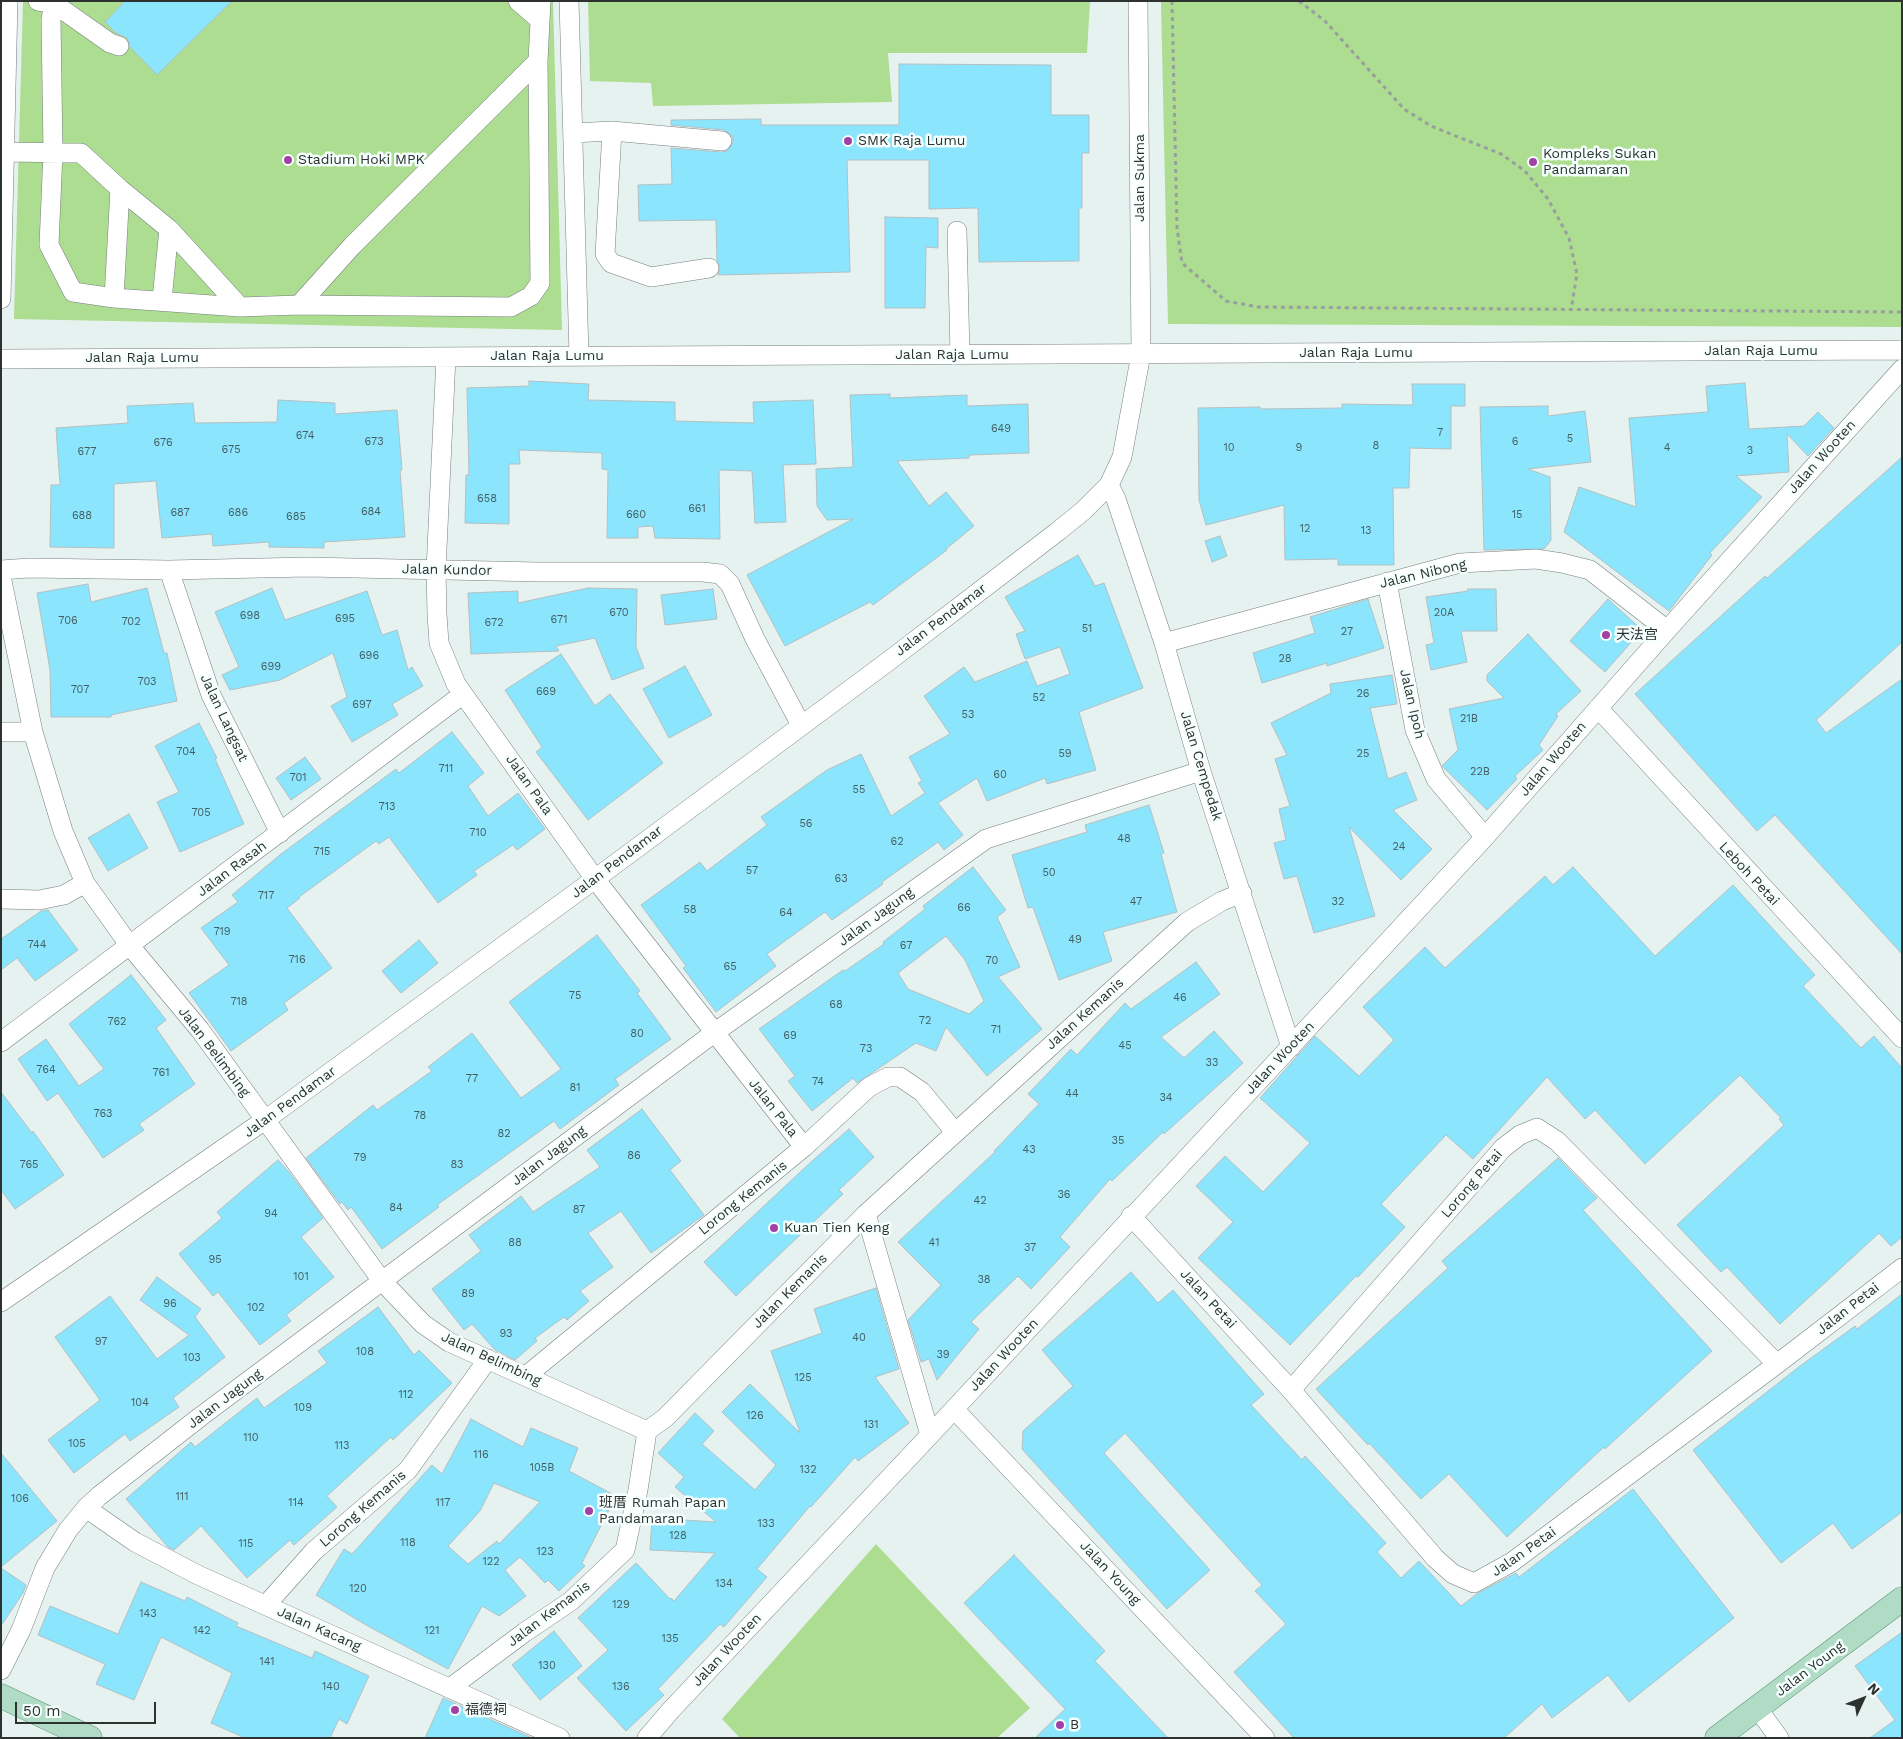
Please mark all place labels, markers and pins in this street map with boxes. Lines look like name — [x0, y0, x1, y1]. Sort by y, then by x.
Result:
place label: SMK Raja Lumu — [858, 133, 965, 149]
marker: SMK Raja Lumu — [842, 135, 854, 147]
place label: Kompleks Sukan Pandamaran — [1543, 146, 1656, 178]
place label: Stadium Hoki MPK — [298, 152, 425, 168]
marker: Stadium Hoki MPK — [282, 154, 294, 166]
marker: Kompleks Sukan Pandamaran — [1527, 156, 1539, 168]
place label: 天法宫 — [1616, 627, 1658, 643]
marker: 天法宫 — [1600, 629, 1612, 641]
place label: Kuan Tien Keng — [784, 1220, 889, 1236]
marker: Kuan Tien Keng — [768, 1222, 780, 1234]
place label: 班厝 Rumah Papan Pandamaran — [599, 1495, 726, 1528]
marker: 班厝 Rumah Papan Pandamaran — [583, 1505, 595, 1517]
place label: 福德祠 — [465, 1702, 507, 1718]
marker: 福德祠 — [449, 1704, 461, 1716]
place label: B — [1070, 1717, 1079, 1733]
marker: B — [1054, 1719, 1066, 1731]

